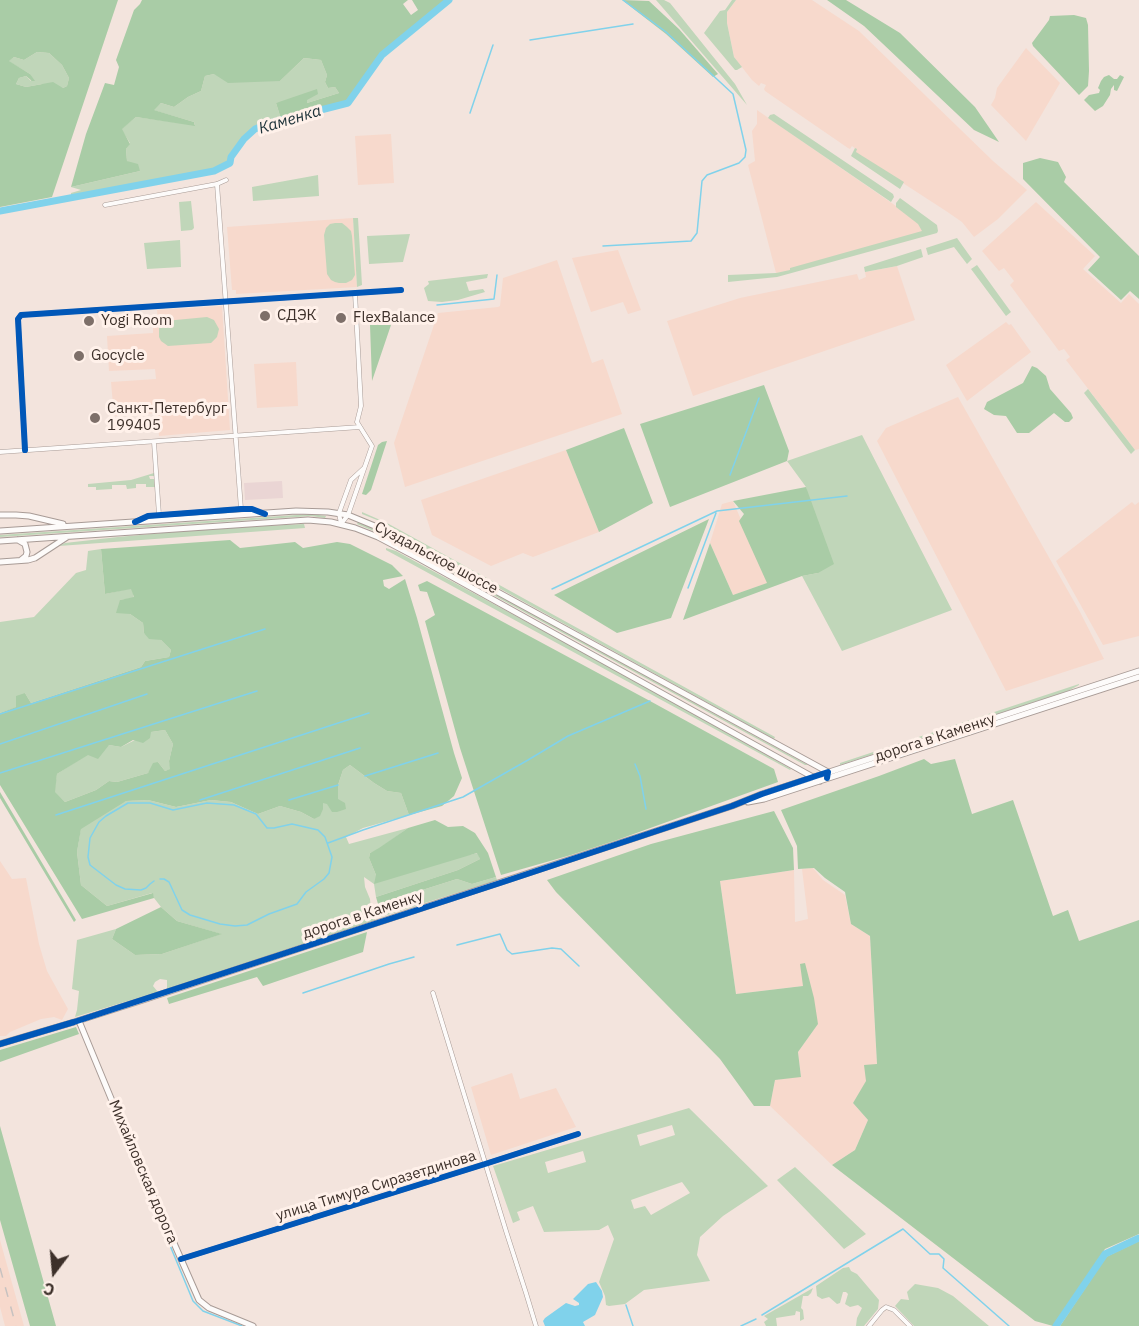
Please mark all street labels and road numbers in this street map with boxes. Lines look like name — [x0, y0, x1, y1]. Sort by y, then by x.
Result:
street label: Суздальское шоссе — [371, 518, 501, 598]
street label: дорога в Каменку — [873, 710, 997, 766]
street label: дорога в Каменку — [301, 887, 425, 943]
street label: Михайловская дорога — [105, 1097, 181, 1247]
street label: улица Тимура Сиразетдинова — [274, 1147, 478, 1225]

